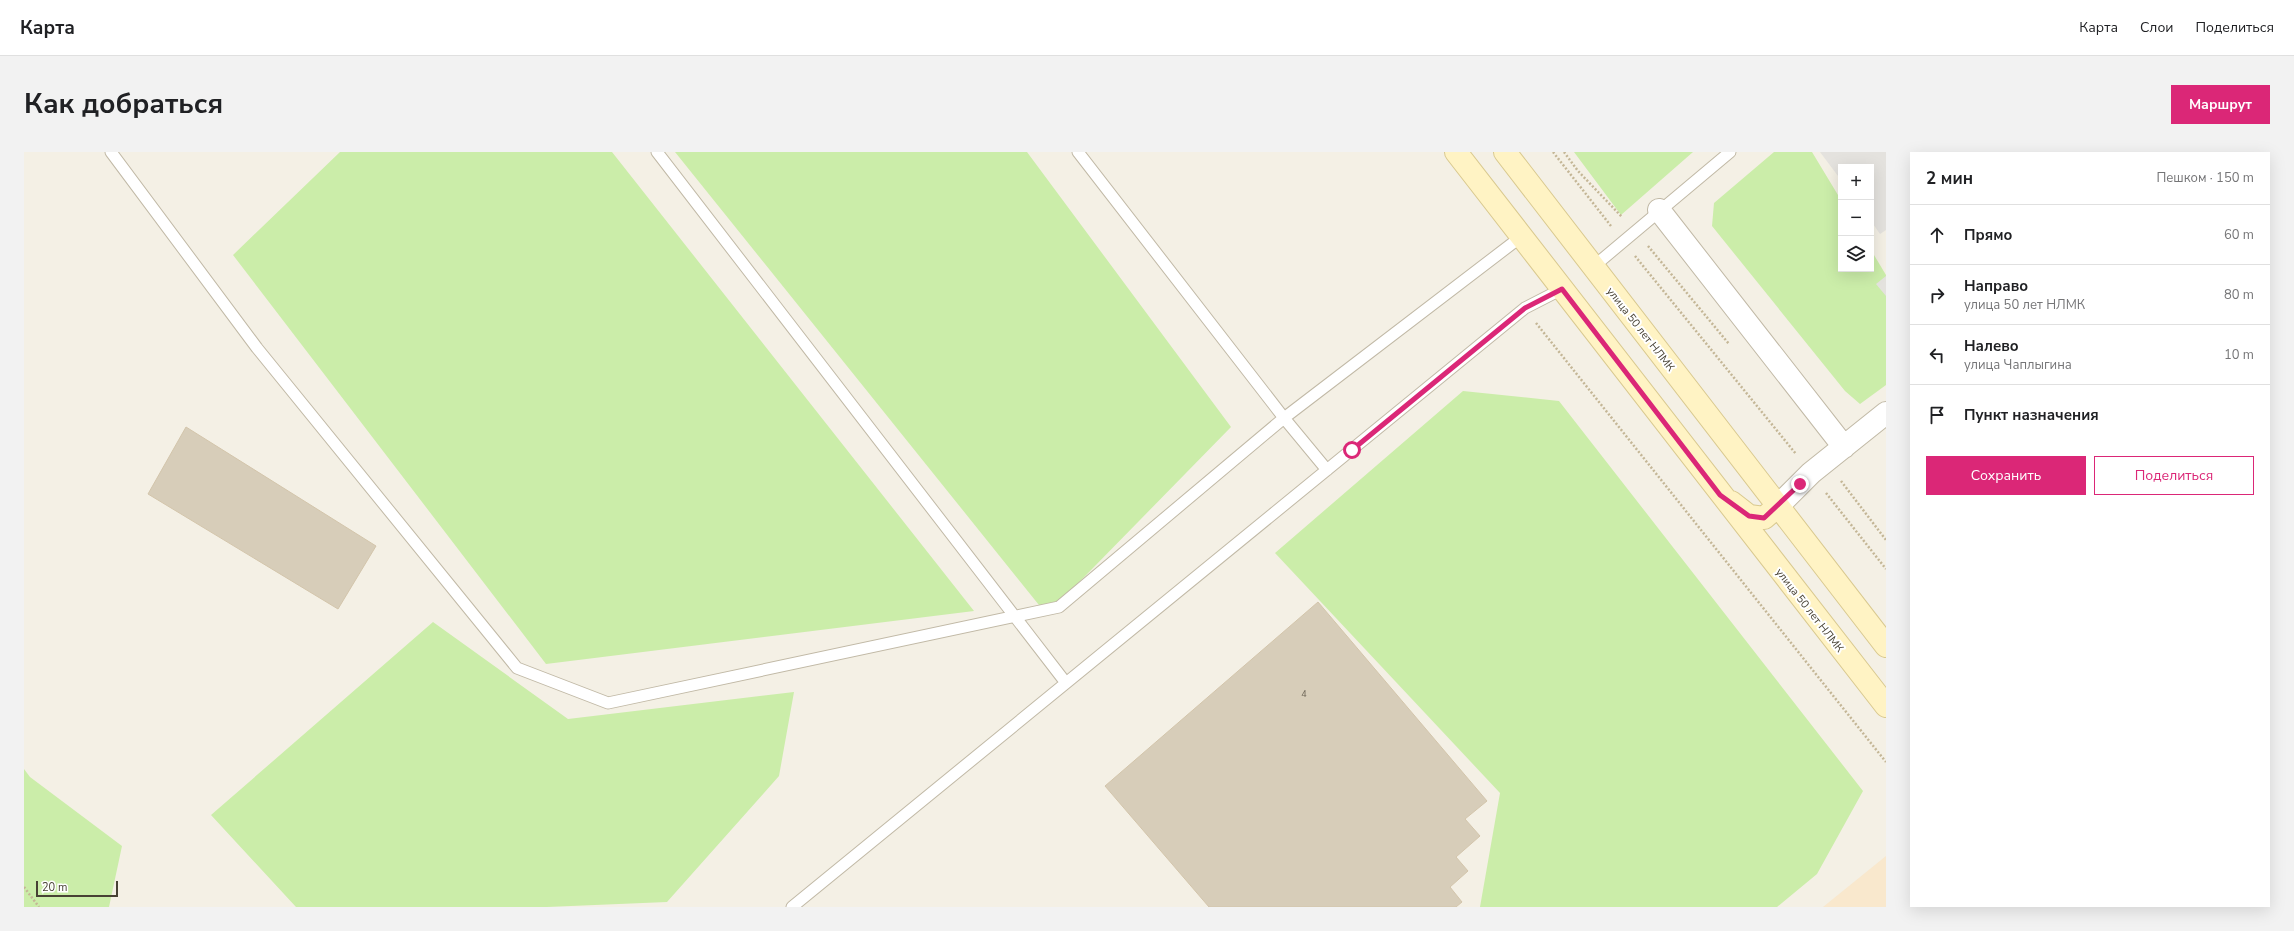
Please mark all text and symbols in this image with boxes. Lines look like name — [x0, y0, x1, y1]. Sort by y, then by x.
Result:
text: Карта — [20, 15, 75, 41]
text: Карта — [2079, 18, 2118, 37]
text: Слои — [2140, 18, 2174, 37]
text: Поделиться — [2196, 18, 2274, 37]
text: Как добраться — [24, 85, 223, 123]
button: Маршрут — [2171, 85, 2270, 124]
map controls — [1838, 164, 1874, 272]
button: + — [1838, 164, 1874, 200]
text: 2 мин — [1926, 167, 1973, 190]
text: Пешком · 150 m — [2156, 169, 2254, 187]
button: − — [1838, 200, 1874, 236]
icon: ahead — [1926, 224, 1948, 246]
text: Прямо — [1964, 225, 2012, 245]
text: 60 m — [2224, 226, 2254, 244]
button: layers — [1838, 236, 1874, 272]
text: Направо — [1964, 276, 2028, 296]
street label: улица 50 лет НЛМК — [1603, 284, 1678, 374]
icon: right — [1926, 284, 1948, 306]
text: 80 m — [2224, 286, 2254, 304]
text: улица 50 лет НЛМК — [1964, 296, 2085, 314]
text: Налево — [1964, 336, 2019, 356]
icon: left — [1926, 344, 1948, 366]
text: 10 m — [2224, 346, 2254, 364]
text: улица Чаплыгина — [1964, 356, 2072, 374]
icon: arrive — [1926, 404, 1948, 426]
text: Пункт назначения — [1964, 405, 2099, 425]
route start — [1343, 441, 1361, 459]
button: Сохранить — [1926, 456, 2086, 495]
button: Поделиться — [2094, 456, 2254, 495]
route end — [1791, 475, 1809, 493]
street label: улица 50 лет НЛМК — [1772, 565, 1847, 655]
house number: 4 — [1301, 688, 1307, 700]
scale bar — [36, 879, 118, 898]
text: 20 m — [42, 880, 67, 895]

